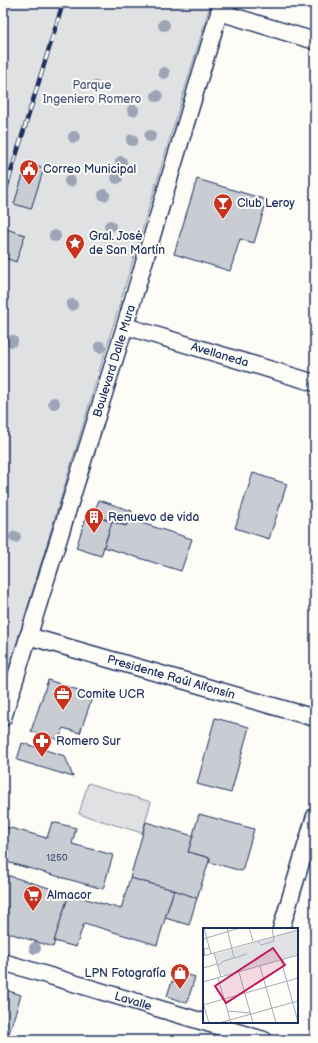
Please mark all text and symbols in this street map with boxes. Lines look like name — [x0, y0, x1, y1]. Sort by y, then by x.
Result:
park label: Parque Ingeniero Romero — [43, 78, 142, 107]
public building icon: Correo Municipal — [18, 158, 40, 186]
place label: Correo Municipal — [43, 162, 136, 177]
bar icon: Club Leroy — [212, 192, 234, 220]
place label: Club Leroy — [237, 196, 295, 211]
place label: Gral. José de San Martín — [89, 229, 165, 258]
place icon: Gral. José de San Martín — [64, 232, 86, 260]
street label: Boulevard Dalle Mura — [90, 303, 139, 419]
street label: Avellaneda — [189, 339, 251, 370]
building icon: Renuevo de vida — [83, 506, 105, 534]
place label: Renuevo de vida — [108, 510, 199, 525]
street label: Presidente Raúl Alfonsín — [106, 652, 237, 702]
office icon: Comite UCR — [52, 683, 74, 711]
place label: Comite UCR — [77, 687, 145, 702]
pharmacy icon: Romero Sur — [31, 730, 53, 758]
place label: Romero Sur — [56, 734, 121, 749]
house number: 1250 — [46, 852, 68, 864]
supermarket icon: Almacor — [22, 884, 44, 912]
place label: Almacor — [47, 888, 92, 903]
inset map — [203, 928, 298, 1023]
shop icon: LPN Fotografía — [169, 962, 191, 990]
place label: LPN Fotografía — [85, 966, 166, 981]
street label: Lavalle — [113, 988, 154, 1014]

